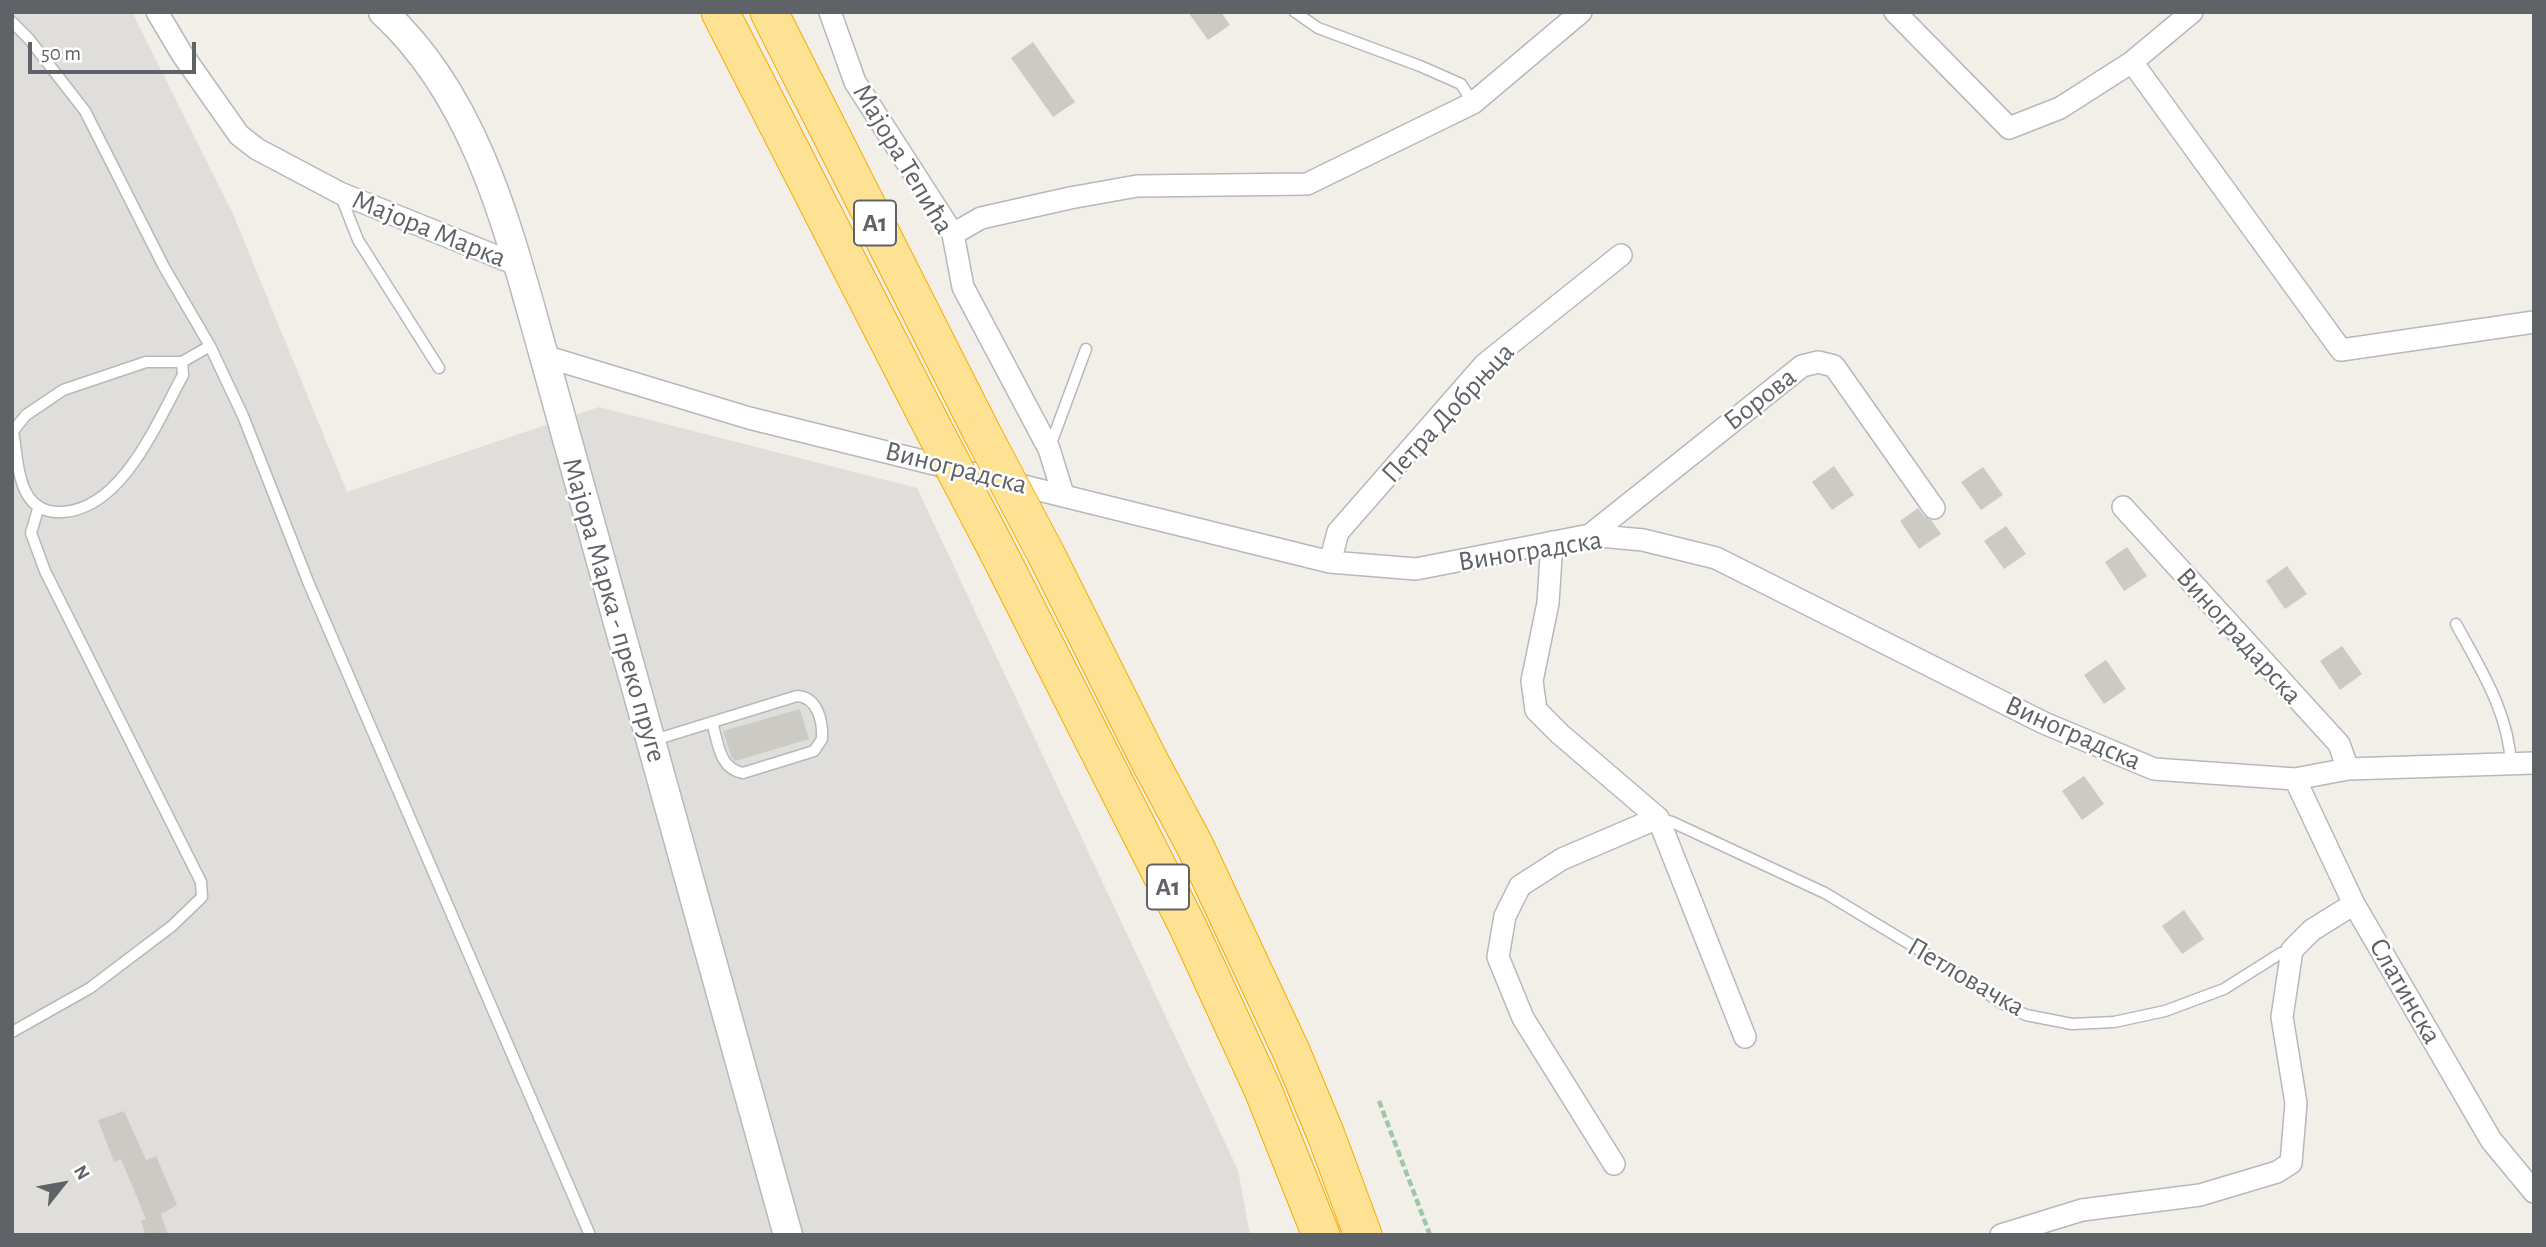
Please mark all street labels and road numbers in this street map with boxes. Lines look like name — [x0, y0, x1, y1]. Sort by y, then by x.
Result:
street label: Мајора Тепића — [845, 78, 961, 240]
street label: Мајора Марка — [347, 183, 511, 275]
road number: A1 — [854, 200, 896, 246]
street label: Петра Добрњца — [1374, 336, 1522, 490]
street label: Борова — [1717, 360, 1803, 438]
street label: Виноградска — [881, 434, 1031, 502]
street label: Мајора Марка - преко пруге — [554, 454, 674, 766]
street label: Виноградска — [1456, 523, 1604, 579]
street label: Виноградарска — [2169, 561, 2309, 711]
street label: Виноградска — [2000, 688, 2146, 778]
road number: A1 — [1147, 864, 1189, 909]
street label: Петловачка — [1901, 930, 2031, 1024]
street label: Слатинска — [2361, 932, 2449, 1050]

